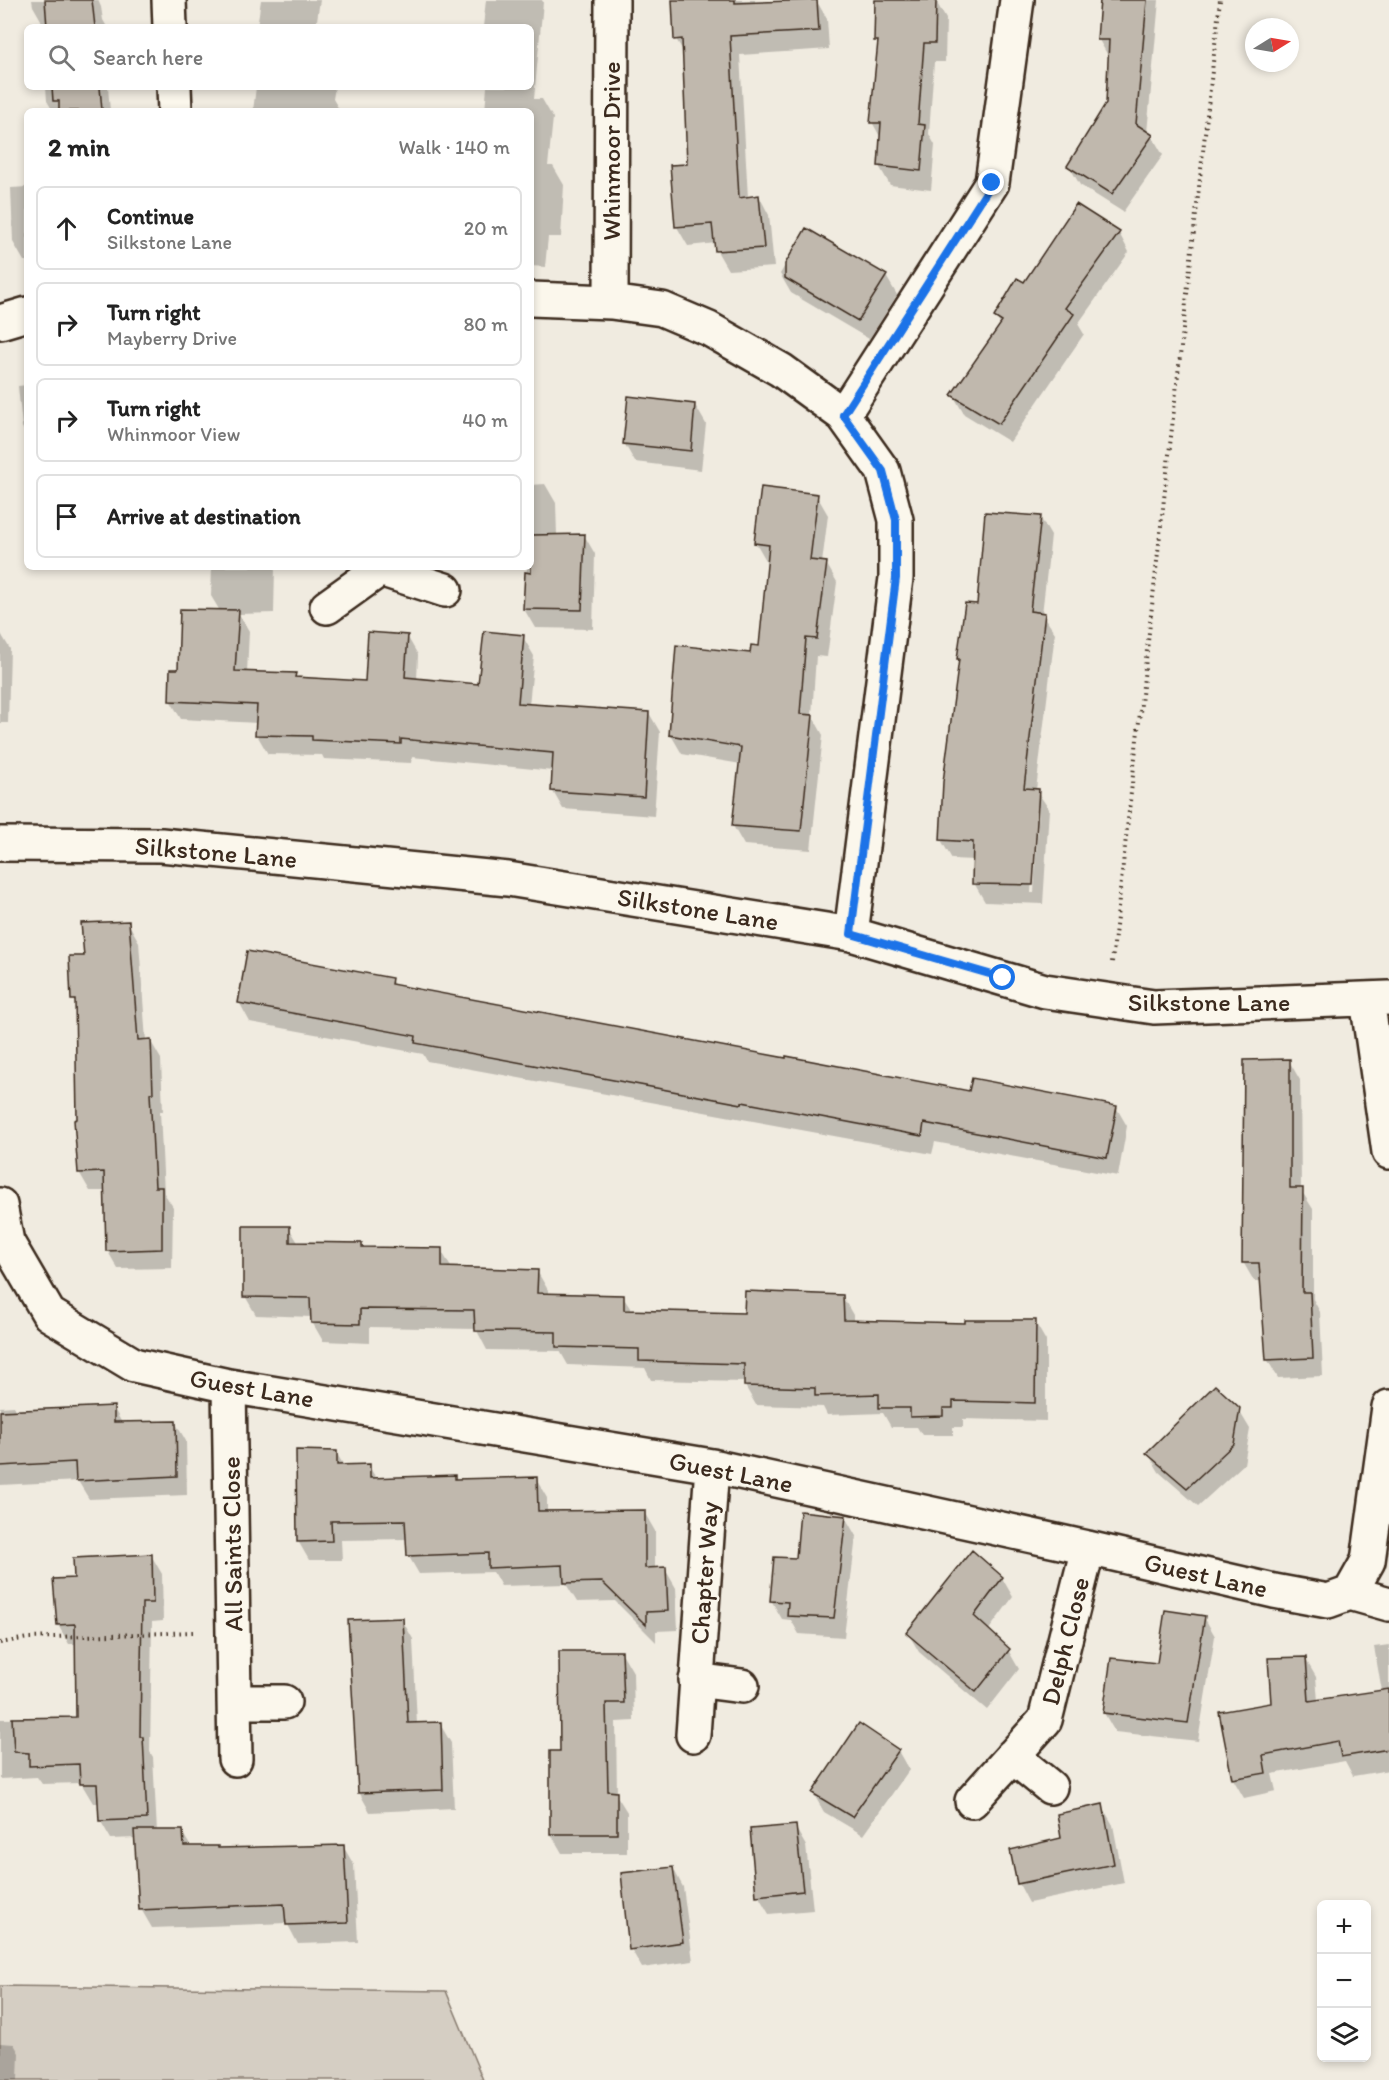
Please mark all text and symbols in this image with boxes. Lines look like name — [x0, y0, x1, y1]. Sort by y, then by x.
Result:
north arrow — [1245, 18, 1299, 72]
search box — [24, 24, 534, 90]
icon: search — [45, 41, 78, 74]
text: Search here — [93, 44, 203, 71]
street label: Whinmoor Drive — [595, 61, 627, 241]
text: 2 min — [48, 131, 110, 163]
text: Walk · 140 m — [399, 135, 510, 159]
route end — [978, 169, 1004, 195]
text: Continue — [107, 203, 194, 230]
icon: ahead — [50, 212, 83, 245]
text: 20 m — [464, 216, 508, 240]
text: Silkstone Lane — [107, 230, 232, 254]
text: Turn right — [107, 299, 201, 326]
icon: right — [50, 308, 83, 341]
text: 80 m — [463, 312, 508, 336]
text: Mayberry Drive — [107, 326, 237, 350]
text: Turn right — [107, 395, 201, 422]
icon: right — [50, 404, 83, 437]
text: 40 m — [462, 408, 508, 432]
text: Whinmoor View — [107, 422, 240, 446]
icon: arrive — [50, 500, 83, 533]
text: Arrive at destination — [107, 503, 301, 530]
street label: Silkstone Lane — [134, 829, 298, 875]
street label: Silkstone Lane — [615, 880, 781, 938]
route start — [989, 964, 1015, 990]
street label: Silkstone Lane — [1128, 986, 1290, 1018]
street label: Guest Lane — [187, 1361, 317, 1415]
street label: Guest Lane — [666, 1444, 796, 1500]
street label: All Saints Close — [214, 1456, 250, 1632]
street label: Chapter Way — [683, 1500, 725, 1646]
street label: Guest Lane — [1141, 1545, 1271, 1605]
street label: Delph Close — [1034, 1574, 1096, 1708]
map controls — [1317, 1900, 1371, 2062]
button: + — [1317, 1900, 1371, 1954]
button: − — [1317, 1954, 1371, 2008]
button: layers — [1317, 2008, 1371, 2062]

